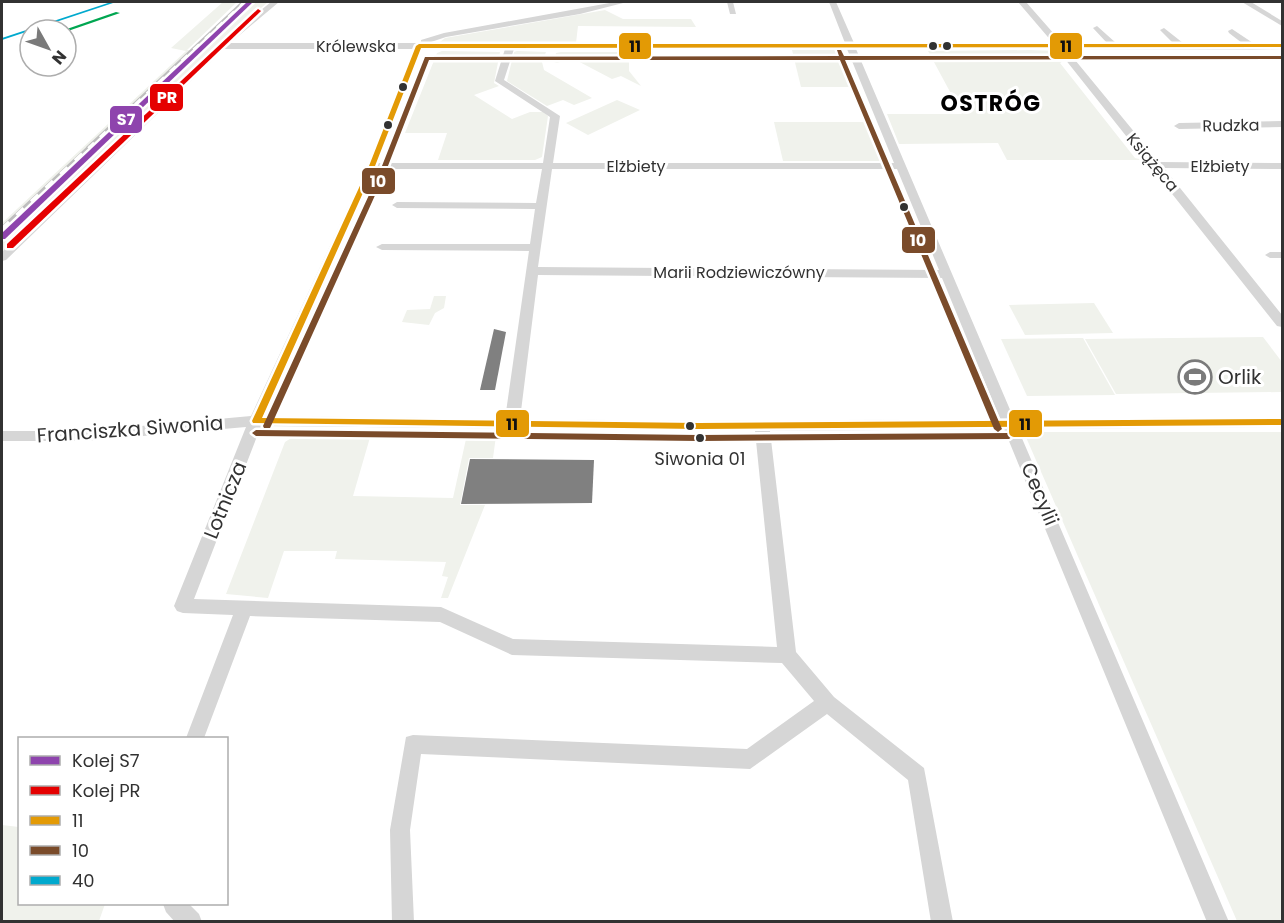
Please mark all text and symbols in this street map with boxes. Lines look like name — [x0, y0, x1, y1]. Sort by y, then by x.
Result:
north arrow — [18, 18, 78, 78]
line badge: 11 — [618, 32, 652, 60]
line badge: 11 — [1049, 32, 1083, 60]
street label: Królewska — [316, 35, 396, 58]
text: 11 — [629, 35, 641, 58]
text: 11 — [1060, 35, 1072, 58]
unlabelled marker — [927, 40, 939, 52]
unlabelled marker — [941, 40, 953, 52]
text: N — [46, 45, 72, 69]
unlabelled marker — [397, 81, 409, 93]
line badge: PR — [149, 83, 184, 112]
text: PR — [157, 86, 177, 109]
district label: OSTRÓG — [940, 88, 1042, 119]
line badge: S7 — [109, 105, 143, 134]
text: S7 — [117, 108, 136, 131]
street label: Rudzka — [1202, 114, 1260, 137]
unlabelled marker — [382, 119, 394, 131]
street label: Książęca — [1121, 128, 1184, 197]
street label: Elżbiety — [607, 155, 665, 178]
street label: Elżbiety — [1191, 155, 1249, 178]
line badge: 10 — [361, 167, 396, 195]
text: 10 — [370, 170, 386, 193]
unlabelled marker — [898, 201, 910, 213]
line badge: 10 — [901, 226, 936, 254]
text: 10 — [910, 229, 926, 252]
street label: Marii Rodziewiczówny — [653, 261, 825, 284]
sports icon: Orlik — [1177, 359, 1213, 395]
place label: Orlik — [1218, 363, 1262, 391]
street label: Franciszka Siwonia — [36, 409, 224, 449]
line badge: 11 — [495, 409, 530, 438]
line badge: 11 — [1008, 409, 1043, 438]
text: 11 — [506, 413, 518, 436]
text: 11 — [1019, 413, 1031, 436]
unlabelled marker — [684, 420, 696, 432]
marker: Siwonia 01 — [694, 432, 706, 444]
place label: Siwonia 01 — [654, 446, 746, 471]
street label: Lotnicza — [197, 457, 253, 543]
street label: Cecylii — [1014, 458, 1066, 530]
legend — [18, 737, 228, 905]
text: Kolej S7 — [72, 748, 140, 773]
text: Kolej PR — [72, 778, 141, 803]
text: 11 — [72, 808, 84, 833]
text: 10 — [72, 838, 89, 863]
text: 40 — [72, 868, 95, 893]

